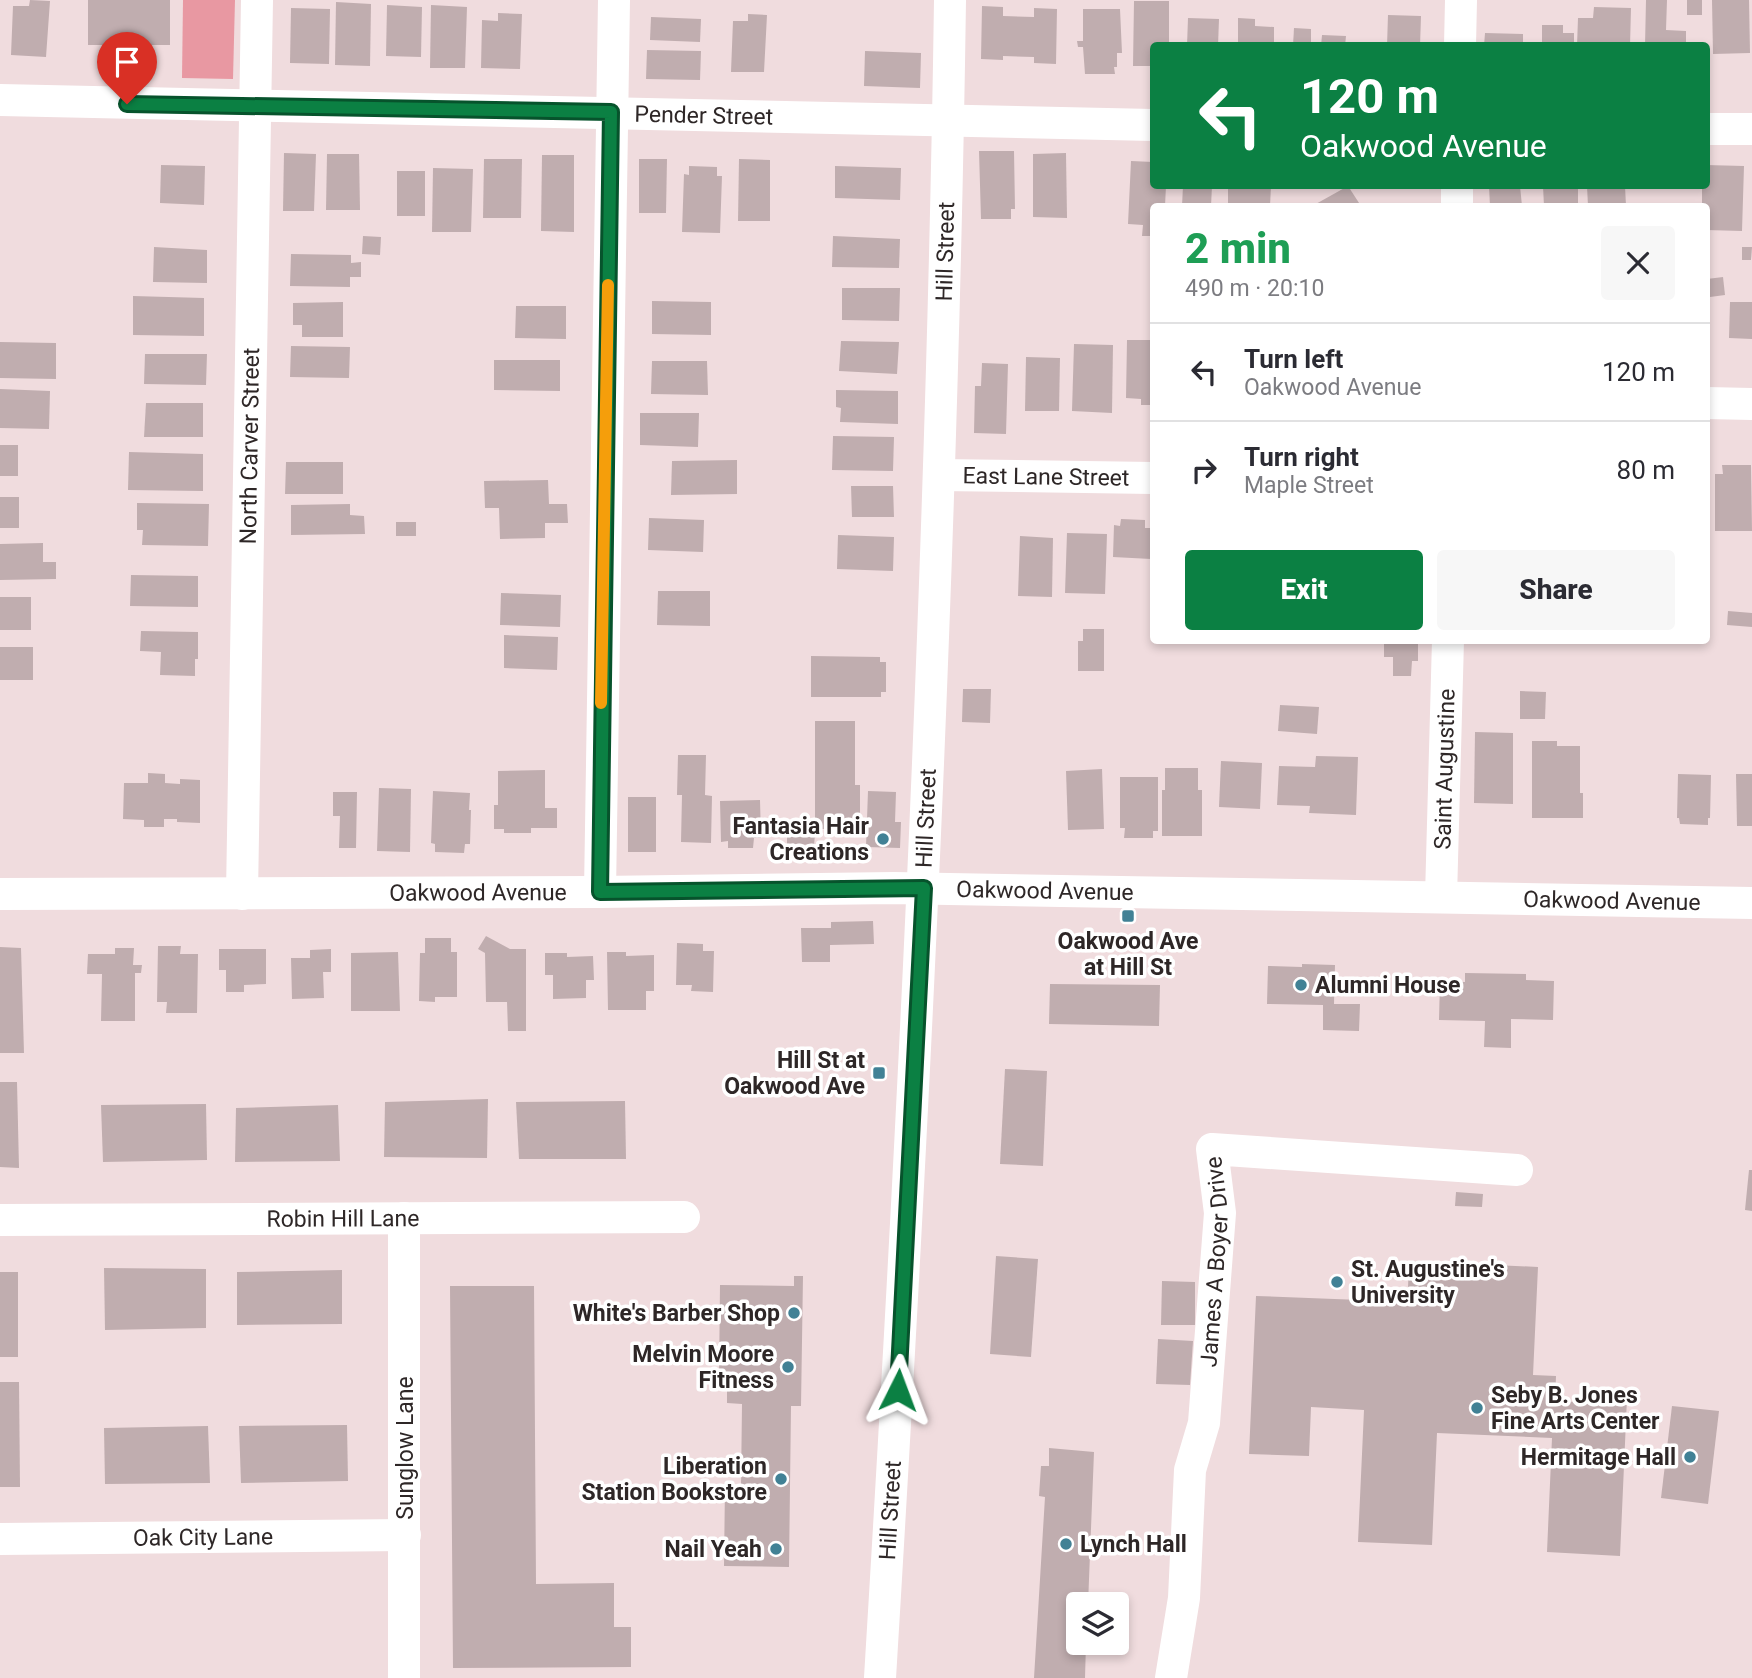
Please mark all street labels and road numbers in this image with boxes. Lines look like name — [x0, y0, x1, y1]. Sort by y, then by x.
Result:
street label: Pender Street — [634, 100, 773, 130]
street label: Hill Street — [930, 201, 960, 302]
street label: North Carver Street — [234, 347, 265, 545]
street label: East Lane Street — [962, 462, 1130, 491]
street label: Saint Augustine — [1429, 688, 1460, 850]
street label: Hill Street — [910, 768, 941, 869]
street label: Oakwood Avenue — [956, 876, 1134, 906]
street label: Oakwood Avenue — [389, 879, 567, 906]
street label: Oakwood Avenue — [1523, 886, 1701, 916]
street label: James A Boyer Drive — [1195, 1155, 1233, 1368]
street label: Robin Hill Lane — [266, 1205, 420, 1232]
street label: Sunglow Lane — [392, 1376, 419, 1520]
street label: Hill Street — [874, 1460, 906, 1561]
street label: Oak City Lane — [133, 1523, 273, 1551]

